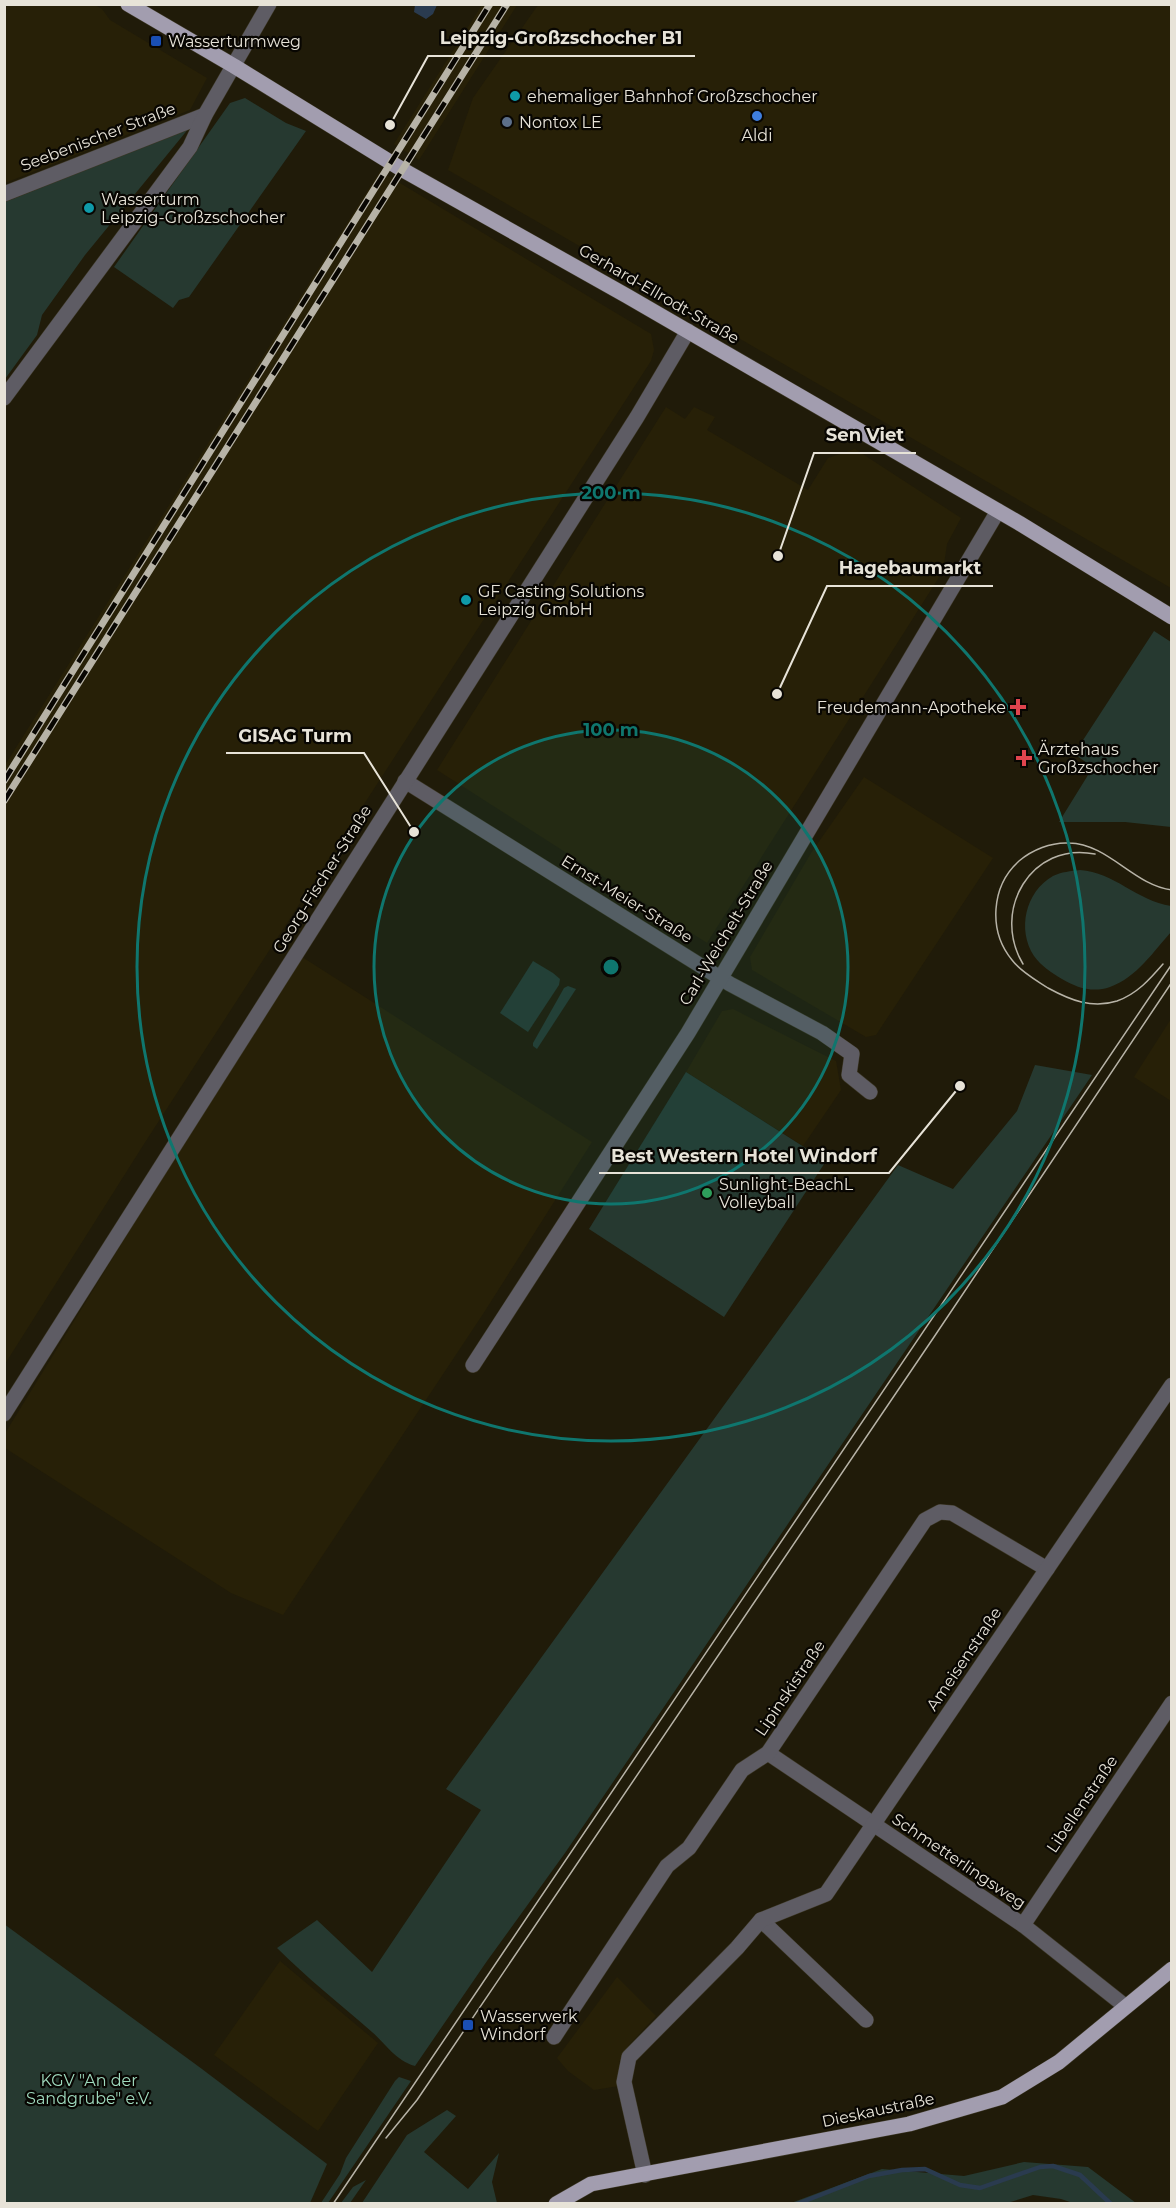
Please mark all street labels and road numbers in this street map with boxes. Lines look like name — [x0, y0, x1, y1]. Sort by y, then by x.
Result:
street label: Seebenischer Straße — [18, 99, 178, 175]
street label: Gerhard-Ellrodt-Straße — [575, 240, 743, 348]
street label: Georg-Fischer-Straße — [269, 801, 375, 957]
street label: Ernst-Meier-Straße — [558, 851, 696, 947]
street label: Carl-Weichelt-Straße — [675, 857, 777, 1009]
street label: Ameisenstraße — [922, 1604, 1006, 1714]
street label: Lipinskistraße — [751, 1637, 829, 1739]
street label: Libellenstraße — [1042, 1752, 1122, 1856]
street label: Schmetterlingsweg — [889, 1809, 1029, 1913]
street label: Dieskaustraße — [820, 2089, 936, 2131]

